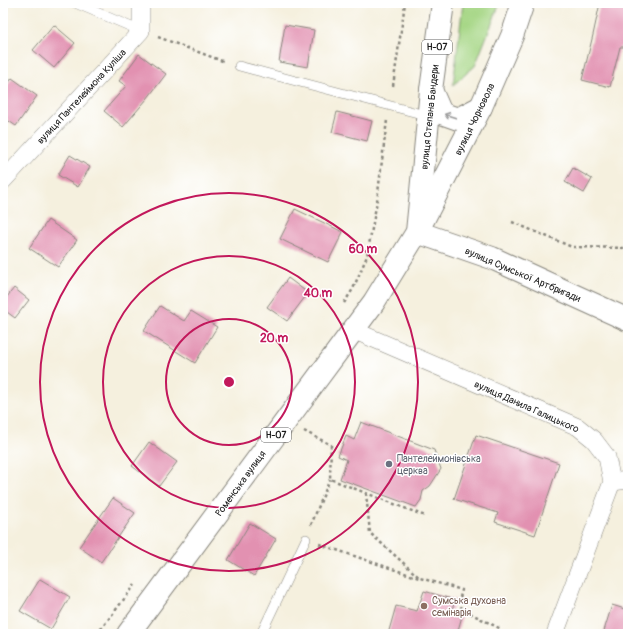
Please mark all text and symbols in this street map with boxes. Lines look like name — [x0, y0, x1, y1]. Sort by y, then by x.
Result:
road number: Н-07 — [422, 40, 452, 54]
street label: вулиця Пантелеймона Куліша — [35, 47, 129, 147]
street label: вулиця Степана Бандери — [419, 64, 442, 170]
street label: вулиця Чорновола — [452, 81, 498, 157]
one-way arrow — [444, 112, 456, 120]
text: 60 m — [349, 242, 378, 257]
street label: вулиця Сумської Артбригади — [463, 245, 583, 305]
text: 40 m — [303, 286, 333, 301]
text: 20 m — [260, 331, 288, 346]
centre of rings — [222, 375, 236, 389]
street label: вулиця Данила Галицького — [472, 378, 581, 436]
road number: Н-07 — [261, 428, 291, 442]
street label: Роменська вулиця — [213, 448, 269, 519]
place label: Пантелеймонівська церква — [397, 453, 481, 477]
marker: Пантелеймонівська церква — [384, 459, 394, 469]
place label: Сумська духовна семінарія — [432, 595, 506, 619]
marker: Сумська духовна семінарія — [419, 601, 429, 611]

